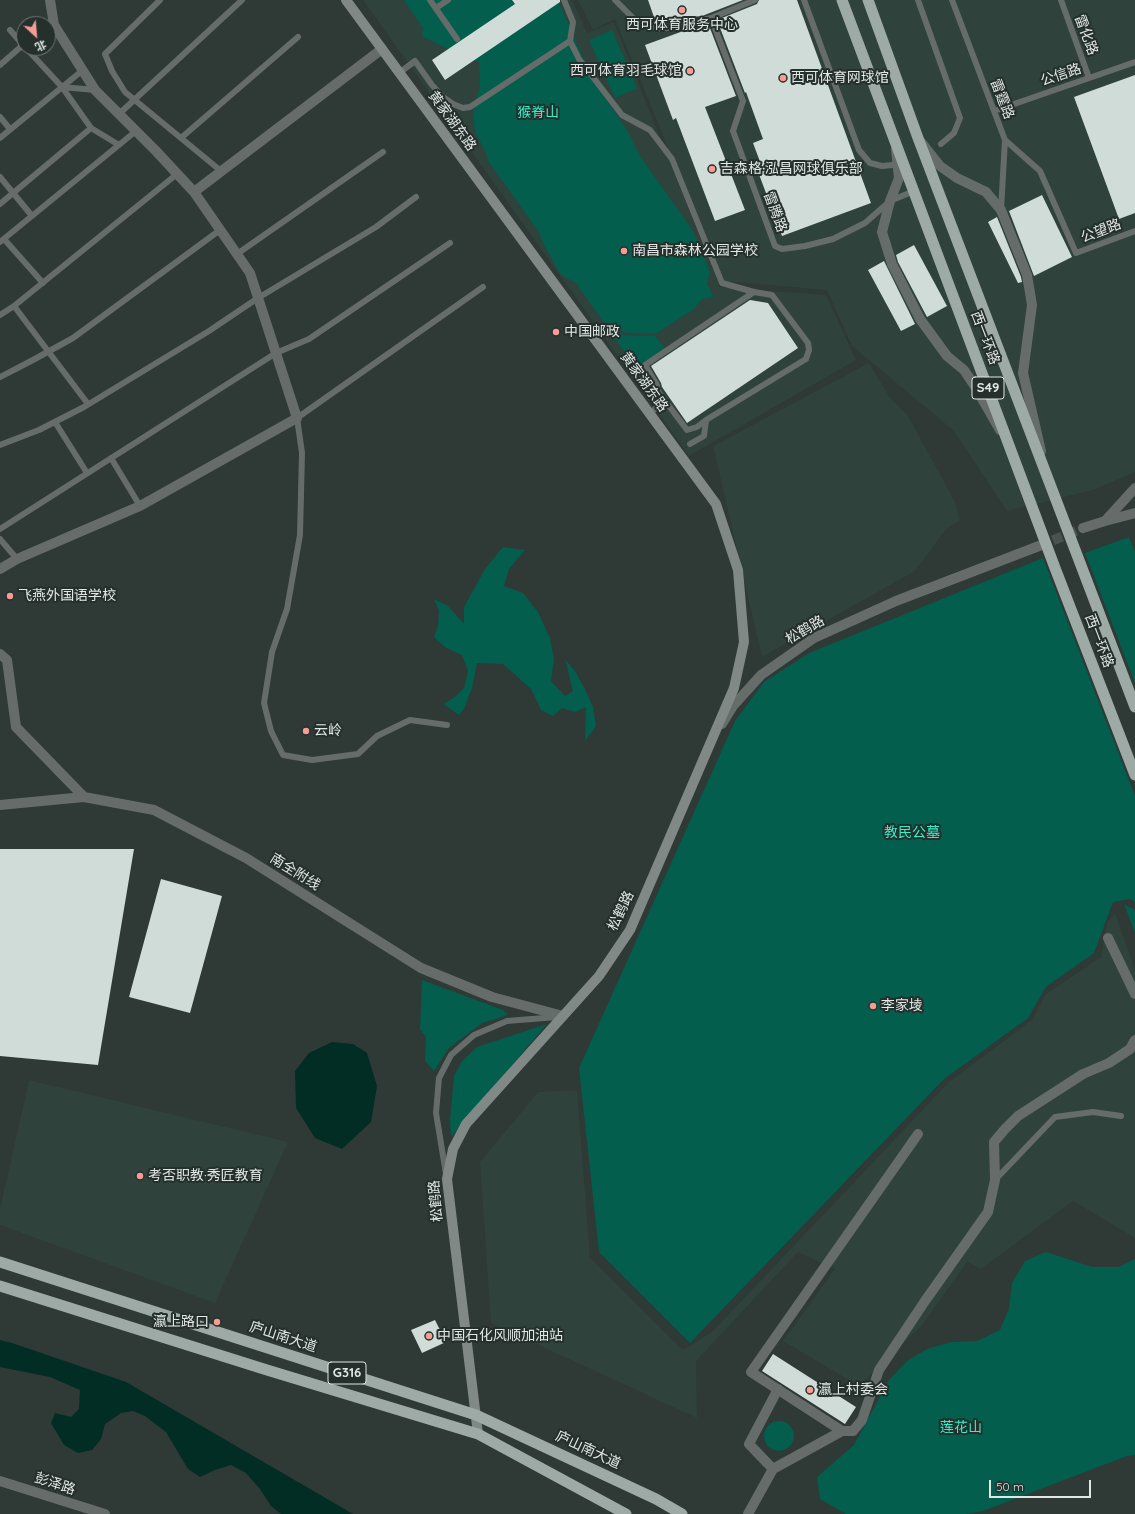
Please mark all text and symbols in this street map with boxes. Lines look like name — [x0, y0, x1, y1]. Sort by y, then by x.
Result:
marker: 西可体育服务中心 — [677, 5, 687, 15]
street label: 雷化路 — [1071, 12, 1101, 58]
north arrow — [16, 16, 56, 56]
place label: 西可体育服务中心 — [626, 17, 738, 33]
text: 北 — [33, 37, 49, 55]
street label: 公信路 — [1038, 60, 1084, 90]
place label: 西可体育羽毛球馆 — [570, 63, 682, 79]
marker: 西可体育羽毛球馆 — [685, 66, 695, 76]
place label: 西可体育网球馆 — [791, 70, 889, 86]
marker: 西可体育网球馆 — [778, 73, 788, 83]
street label: 雷霆路 — [987, 76, 1017, 122]
street label: 黄家湖东路 — [425, 88, 479, 154]
park label: 猴脊山 — [517, 105, 559, 121]
place label: 吉森格·泓昌网球俱乐部 — [720, 161, 863, 177]
marker: 吉森格·泓昌网球俱乐部 — [707, 164, 717, 174]
street label: 雷腾路 — [760, 189, 790, 235]
street label: 公望路 — [1078, 216, 1124, 246]
place label: 南昌市森林公园学校 — [632, 243, 758, 259]
marker: 南昌市森林公园学校 — [619, 246, 629, 256]
street label: 西一环路 — [967, 309, 1003, 367]
place label: 中国邮政 — [564, 324, 620, 340]
marker: 中国邮政 — [551, 327, 561, 337]
street label: 黄家湖东路 — [617, 349, 671, 415]
road number: S49 — [972, 377, 1004, 399]
place label: 飞燕外国语学校 — [18, 588, 116, 604]
marker: 飞燕外国语学校 — [5, 591, 15, 601]
street label: 松鹤路 — [783, 612, 827, 648]
street label: 西一环路 — [1081, 612, 1117, 670]
place label: 云岭 — [314, 723, 342, 739]
marker: 云岭 — [301, 726, 311, 736]
park label: 教民公墓 — [884, 825, 940, 841]
street label: 南全附线 — [267, 850, 323, 894]
street label: 松鹤路 — [604, 888, 638, 934]
place label: 李家堎 — [881, 998, 923, 1014]
marker: 李家堎 — [868, 1001, 878, 1011]
place label: 考否职教·秀匠教育 — [148, 1168, 263, 1184]
marker: 考否职教·秀匠教育 — [135, 1171, 145, 1181]
street label: 松鹤路 — [426, 1179, 446, 1223]
place label: 瀛上路口 — [153, 1314, 209, 1330]
marker: 瀛上路口 — [212, 1317, 222, 1327]
street label: 庐山南大道 — [247, 1318, 319, 1356]
place label: 中国石化风顺加油站 — [437, 1328, 563, 1344]
marker: 中国石化风顺加油站 — [424, 1331, 434, 1341]
road number: G316 — [328, 1362, 366, 1384]
place label: 瀛上村委会 — [818, 1382, 888, 1398]
marker: 瀛上村委会 — [805, 1385, 815, 1395]
park label: 莲花山 — [940, 1420, 982, 1436]
street label: 庐山南大道 — [553, 1428, 623, 1472]
street label: 彭泽路 — [32, 1470, 78, 1498]
scale bar — [991, 1472, 1093, 1498]
text: 50 m — [996, 1479, 1024, 1494]

